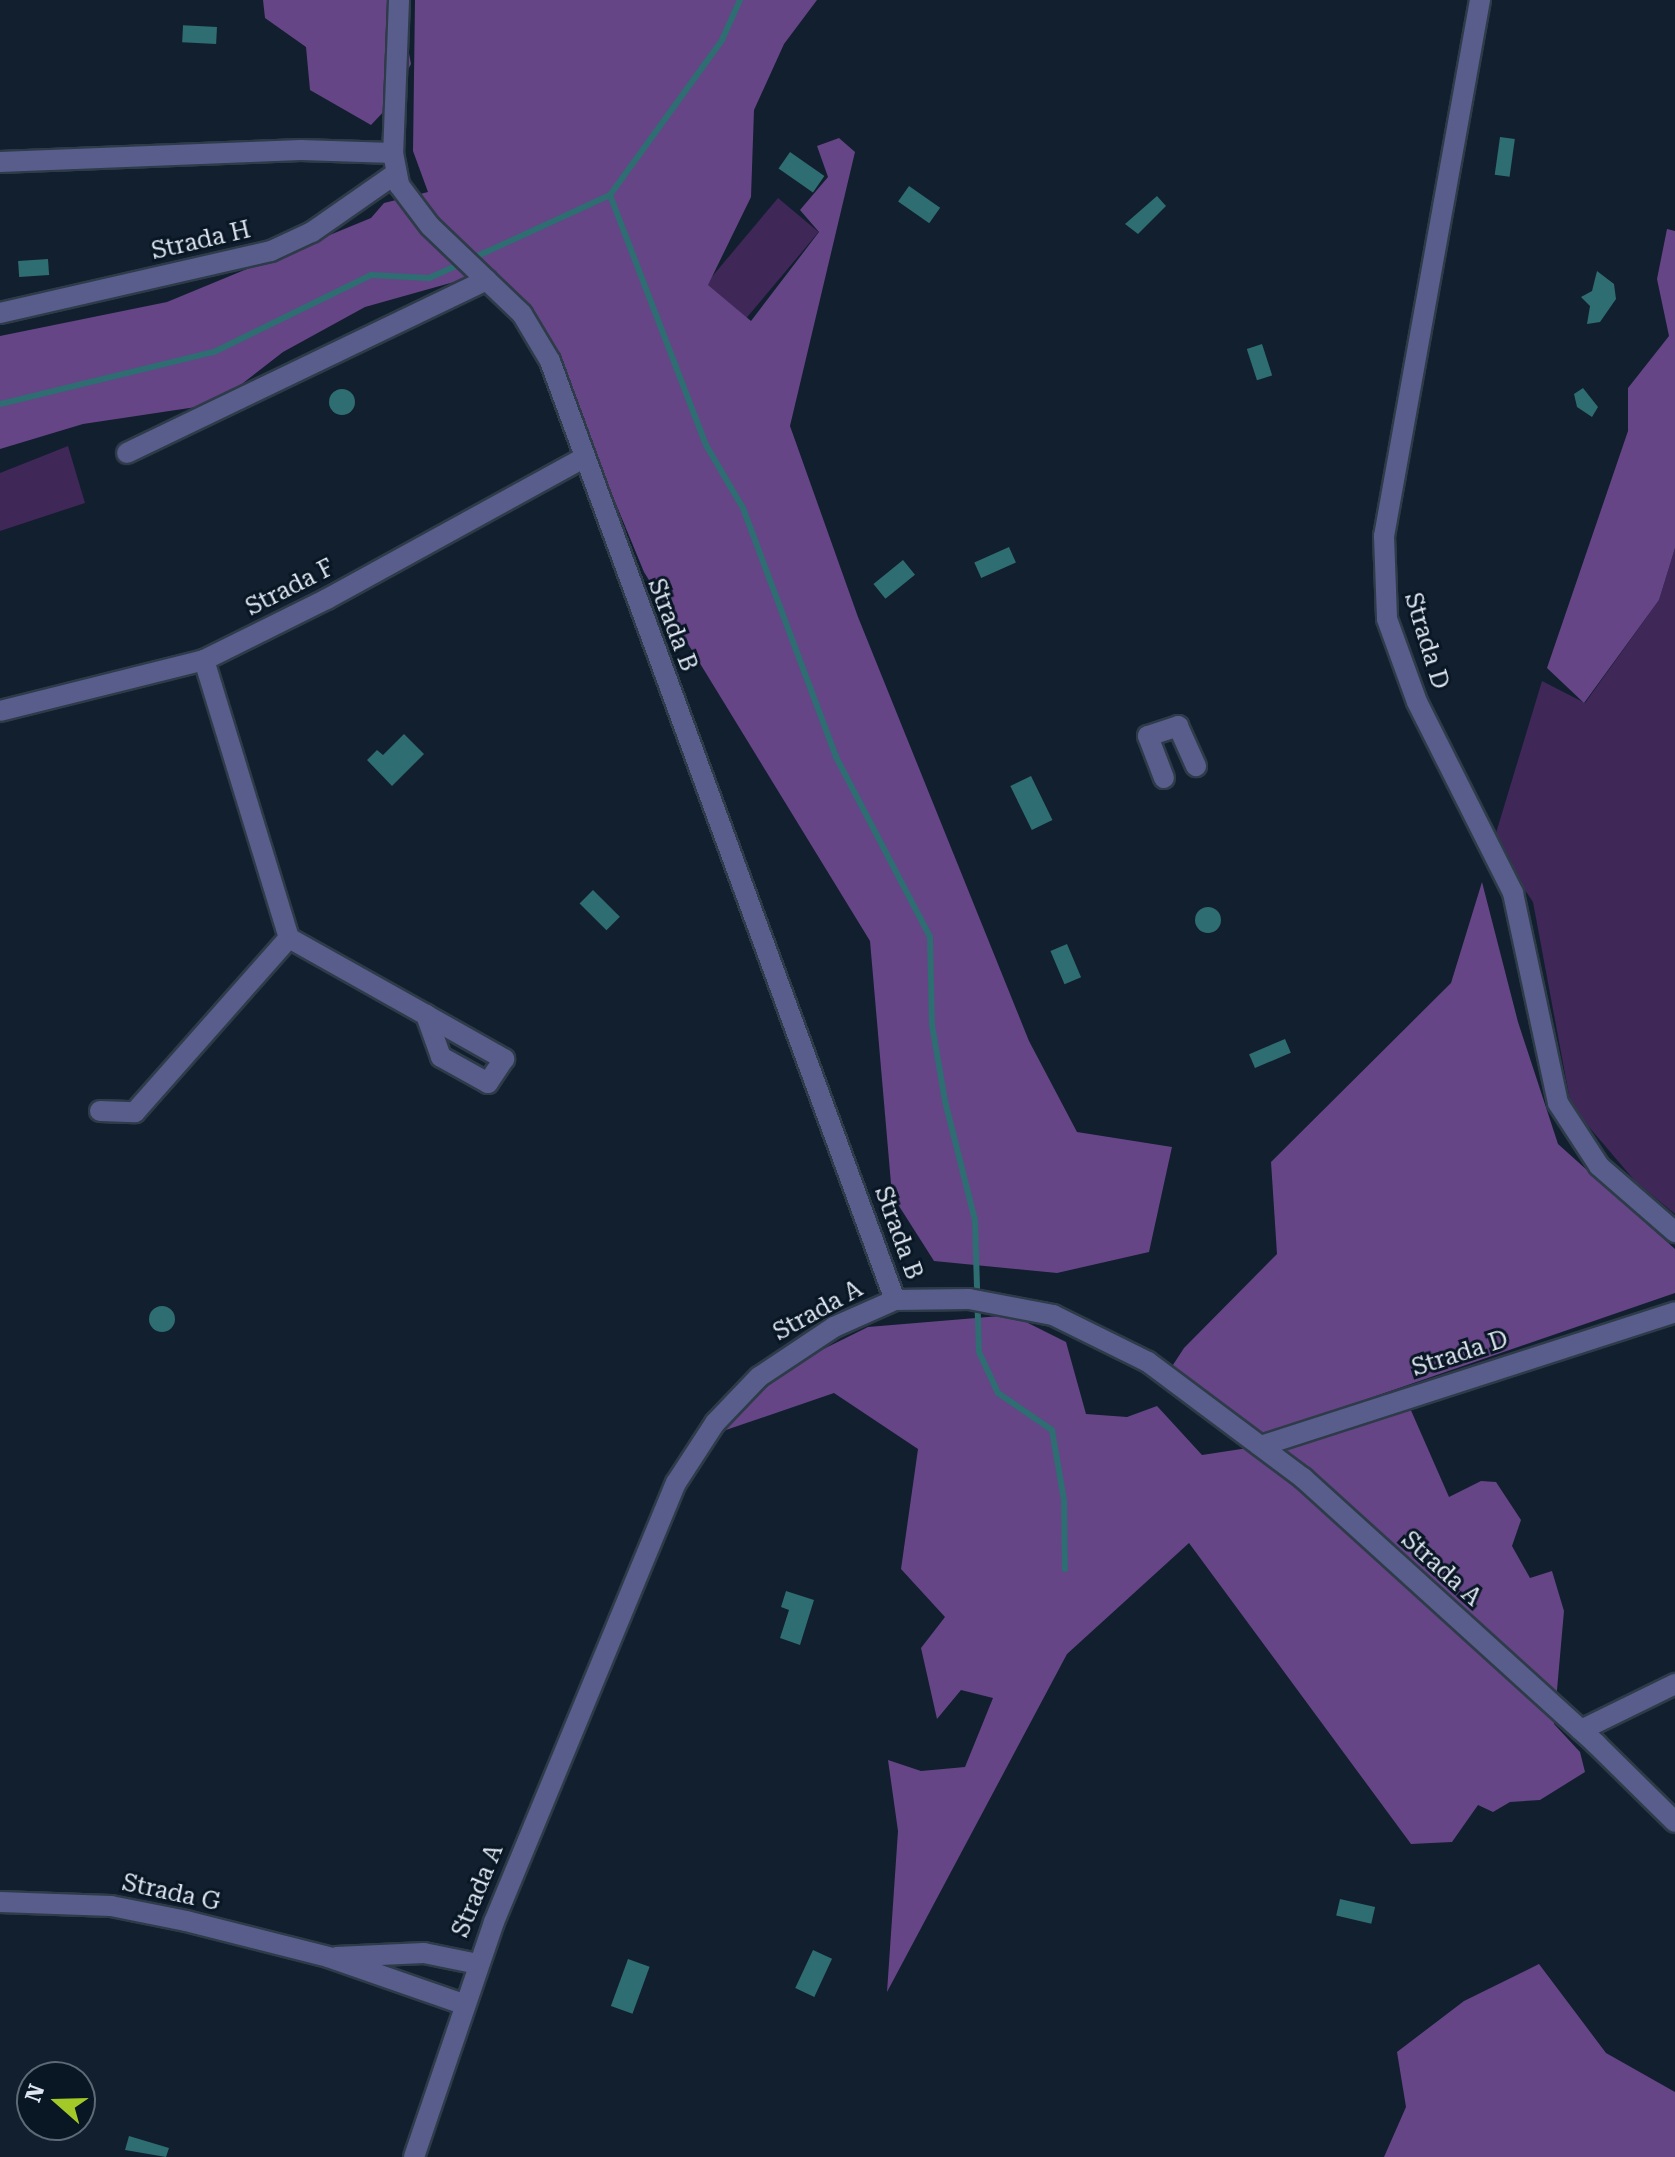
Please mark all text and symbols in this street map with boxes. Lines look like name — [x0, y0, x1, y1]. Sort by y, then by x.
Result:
street label: Strada H — [149, 216, 253, 266]
street label: Strada F — [241, 554, 339, 622]
street label: Strada B — [641, 575, 703, 675]
street label: Strada D — [1398, 589, 1454, 693]
street label: Strada B — [868, 1183, 928, 1283]
street label: Strada A — [768, 1275, 868, 1347]
street label: Strada D — [1408, 1325, 1512, 1383]
street label: Strada A — [1395, 1526, 1487, 1612]
street label: Strada A — [446, 1840, 510, 1942]
street label: Strada G — [119, 1869, 223, 1917]
north arrow — [16, 2061, 96, 2141]
text: N — [20, 2081, 49, 2106]

